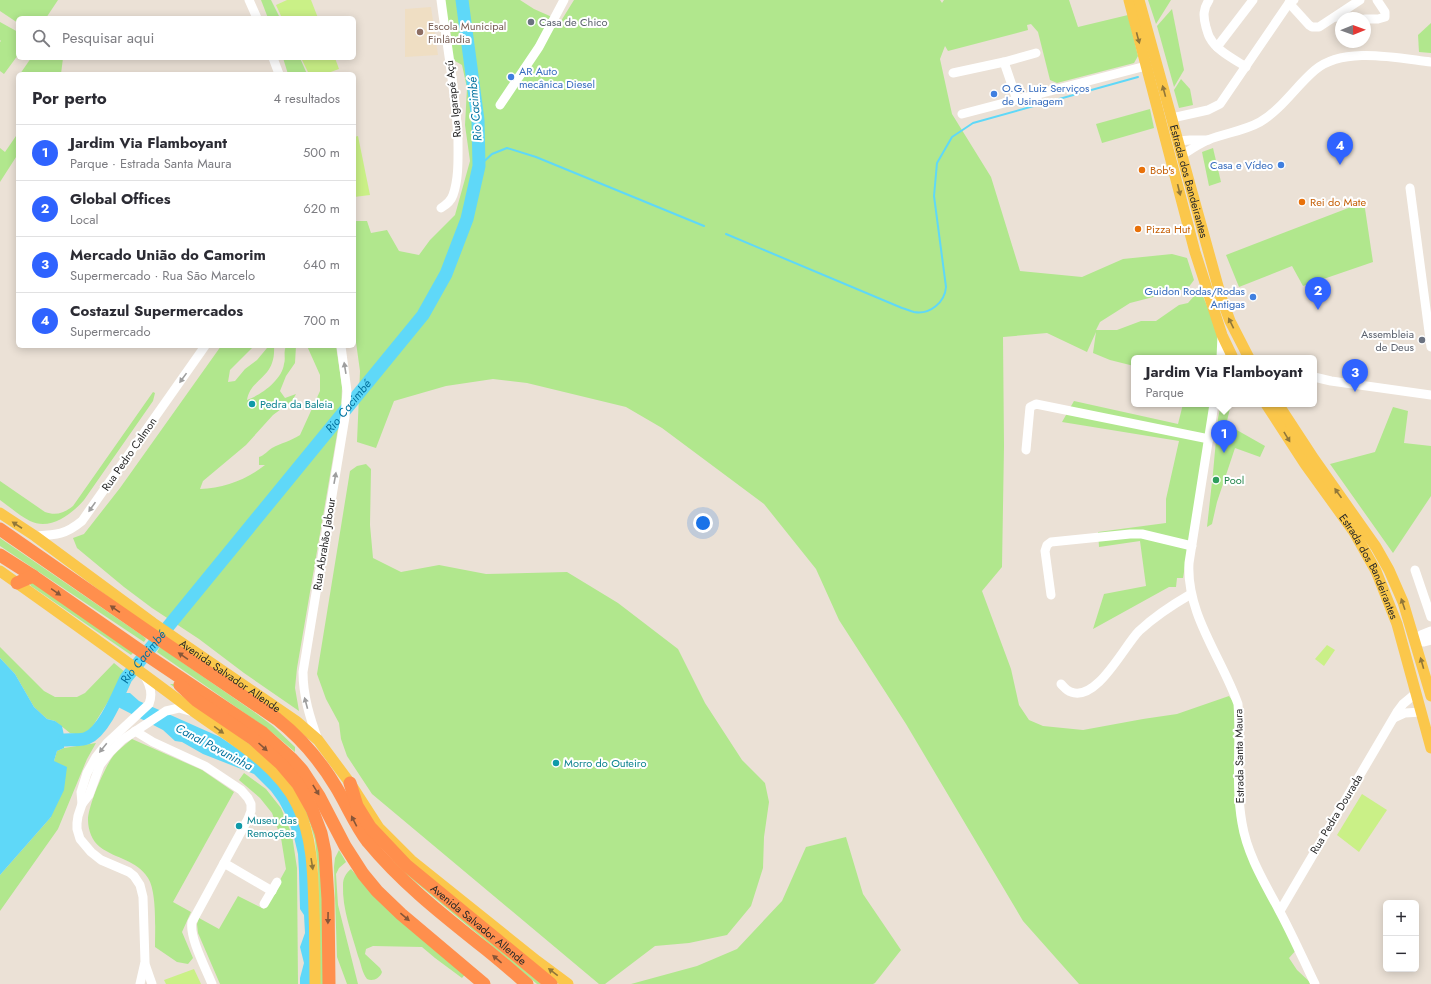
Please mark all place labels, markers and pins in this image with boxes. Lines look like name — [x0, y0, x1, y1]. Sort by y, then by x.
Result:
place label: Casa de Chico — [539, 14, 608, 30]
marker: Casa de Chico — [526, 17, 536, 27]
place label: Escola Municipal Finlândia — [428, 18, 506, 47]
marker: Escola Municipal Finlândia — [415, 27, 425, 37]
place label: AR Auto mecânica Diesel — [519, 63, 595, 92]
marker: AR Auto mecânica Diesel — [506, 72, 516, 82]
place label: O.G. Luiz Serviços de Usinagem — [1002, 80, 1090, 109]
marker: O.G. Luiz Serviços de Usinagem — [989, 89, 999, 99]
pin: 4 — [1327, 132, 1353, 165]
place label: Casa e Vídeo — [1210, 157, 1273, 173]
marker: Casa e Vídeo — [1276, 160, 1286, 170]
place label: Bob's — [1150, 162, 1175, 178]
marker: Bob's — [1137, 165, 1147, 175]
place label: Rei do Mate — [1310, 194, 1366, 210]
marker: Rei do Mate — [1297, 197, 1307, 207]
place label: Pizza Hut — [1146, 221, 1191, 237]
marker: Pizza Hut — [1133, 224, 1143, 234]
pin: 2 — [1305, 277, 1331, 310]
place label: Guidon Rodas/Rodas Antigas — [1145, 283, 1246, 312]
marker: Guidon Rodas/Rodas Antigas — [1248, 292, 1258, 302]
place label: Assembleia de Deus — [1361, 326, 1415, 355]
marker: Assembleia de Deus — [1417, 335, 1427, 345]
pin: 3 — [1342, 359, 1368, 392]
place label: Pedra da Baleia — [260, 396, 333, 412]
marker: Pedra da Baleia — [247, 399, 257, 409]
pin: 1 — [1211, 420, 1237, 453]
place label: Pool — [1224, 472, 1244, 488]
marker: Pool — [1211, 475, 1221, 485]
place label: Morro do Outeiro — [564, 755, 646, 771]
marker: Morro do Outeiro — [551, 758, 561, 768]
place label: Museu das Remoções — [247, 812, 297, 841]
marker: Museu das Remoções — [234, 821, 244, 831]

